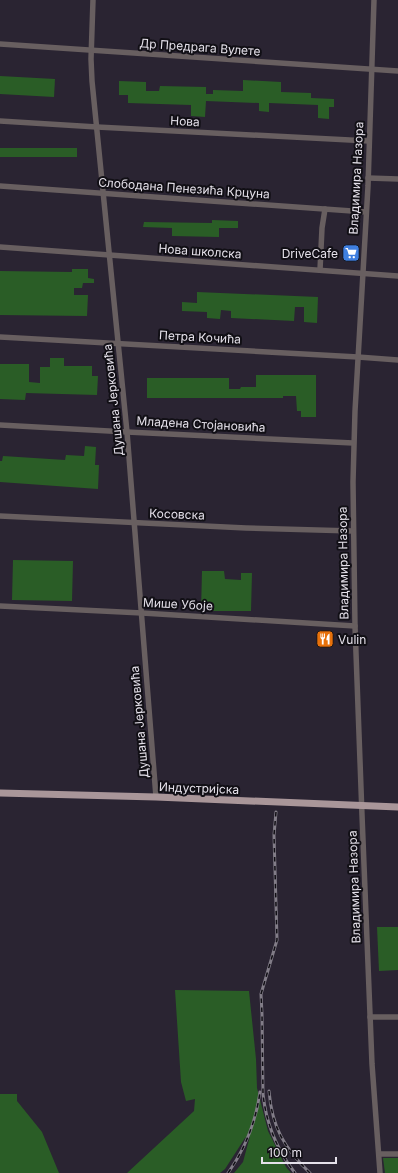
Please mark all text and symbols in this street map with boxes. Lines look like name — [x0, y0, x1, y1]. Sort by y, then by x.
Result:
street label: Др Предрага Вулете — [139, 35, 261, 59]
street label: Нова — [170, 113, 200, 129]
street label: Владимира Назора — [346, 121, 366, 235]
street label: Слободана Пенезића Крцуна — [98, 175, 270, 201]
street label: Нова школска — [158, 241, 242, 261]
supermarket icon: DriveCafe — [341, 243, 361, 263]
place label: DriveCafe — [282, 246, 338, 261]
street label: Петра Кочића — [159, 327, 241, 347]
street label: Душана Јерковића — [100, 343, 126, 457]
street label: Младена Стојановића — [136, 413, 266, 435]
street label: Косовска — [149, 506, 205, 522]
street label: Владимира Назора — [335, 506, 351, 620]
street label: Мише Убоје — [143, 595, 213, 613]
restaurant icon: Vulin — [315, 629, 335, 649]
place label: Vulin — [338, 632, 366, 647]
street label: Душана Јерковића — [127, 665, 151, 779]
street label: Индустријска — [159, 779, 239, 797]
street label: Владимира Назора — [345, 830, 363, 944]
scale bar — [262, 1139, 336, 1165]
text: 100 m — [268, 1145, 302, 1160]

